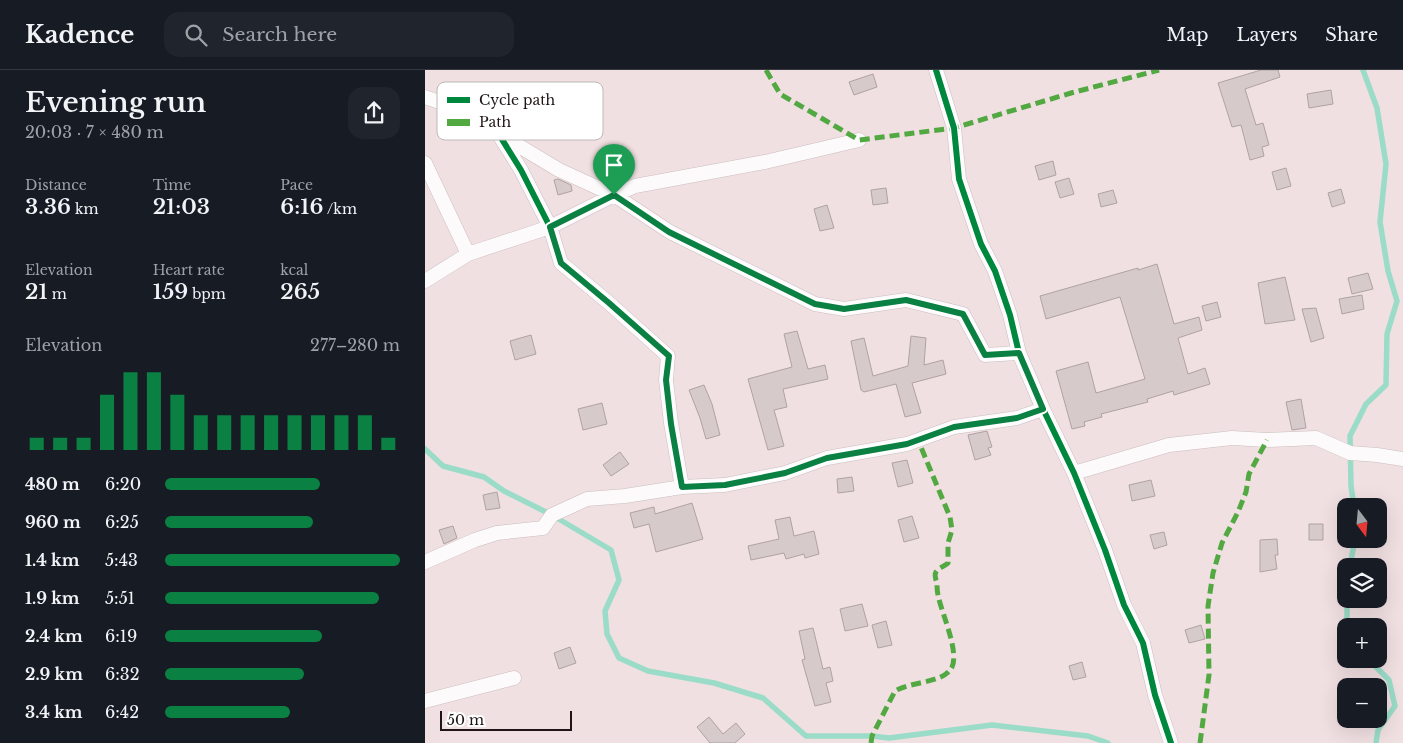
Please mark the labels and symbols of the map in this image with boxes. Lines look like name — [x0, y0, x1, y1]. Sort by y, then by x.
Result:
legend — [437, 82, 603, 140]
text: Cycle path — [479, 91, 556, 109]
text: Path — [479, 113, 511, 131]
pin — [593, 144, 635, 195]
north arrow — [1337, 498, 1387, 548]
scale bar — [440, 708, 573, 731]

